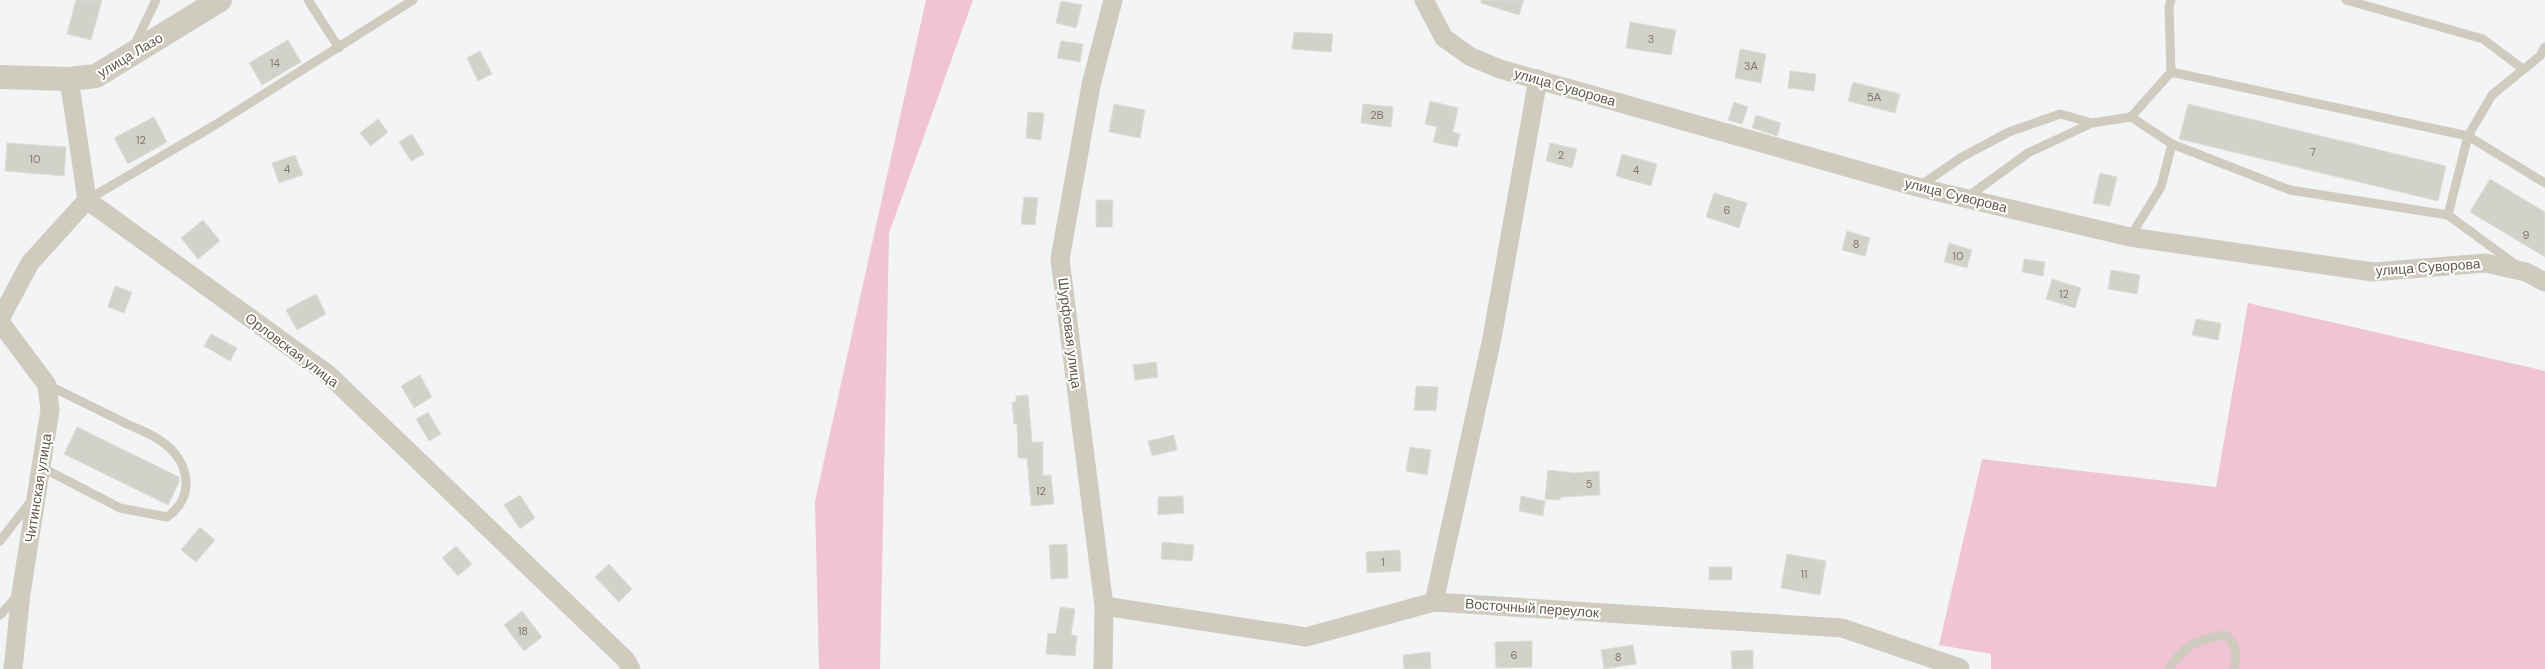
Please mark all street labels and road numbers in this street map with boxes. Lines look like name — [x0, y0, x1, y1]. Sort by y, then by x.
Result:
street label: улица Лазо — [94, 28, 166, 82]
street label: улица Суворова — [1512, 64, 1618, 110]
street label: улица Суворова — [1903, 174, 2009, 216]
street label: улица Суворова — [2375, 254, 2481, 280]
street label: Шурфовая улица — [1054, 277, 1086, 390]
street label: Орловская улица — [242, 309, 343, 391]
street label: Читинская улица — [20, 432, 56, 544]
street label: Восточный переулок — [1464, 594, 1600, 622]

